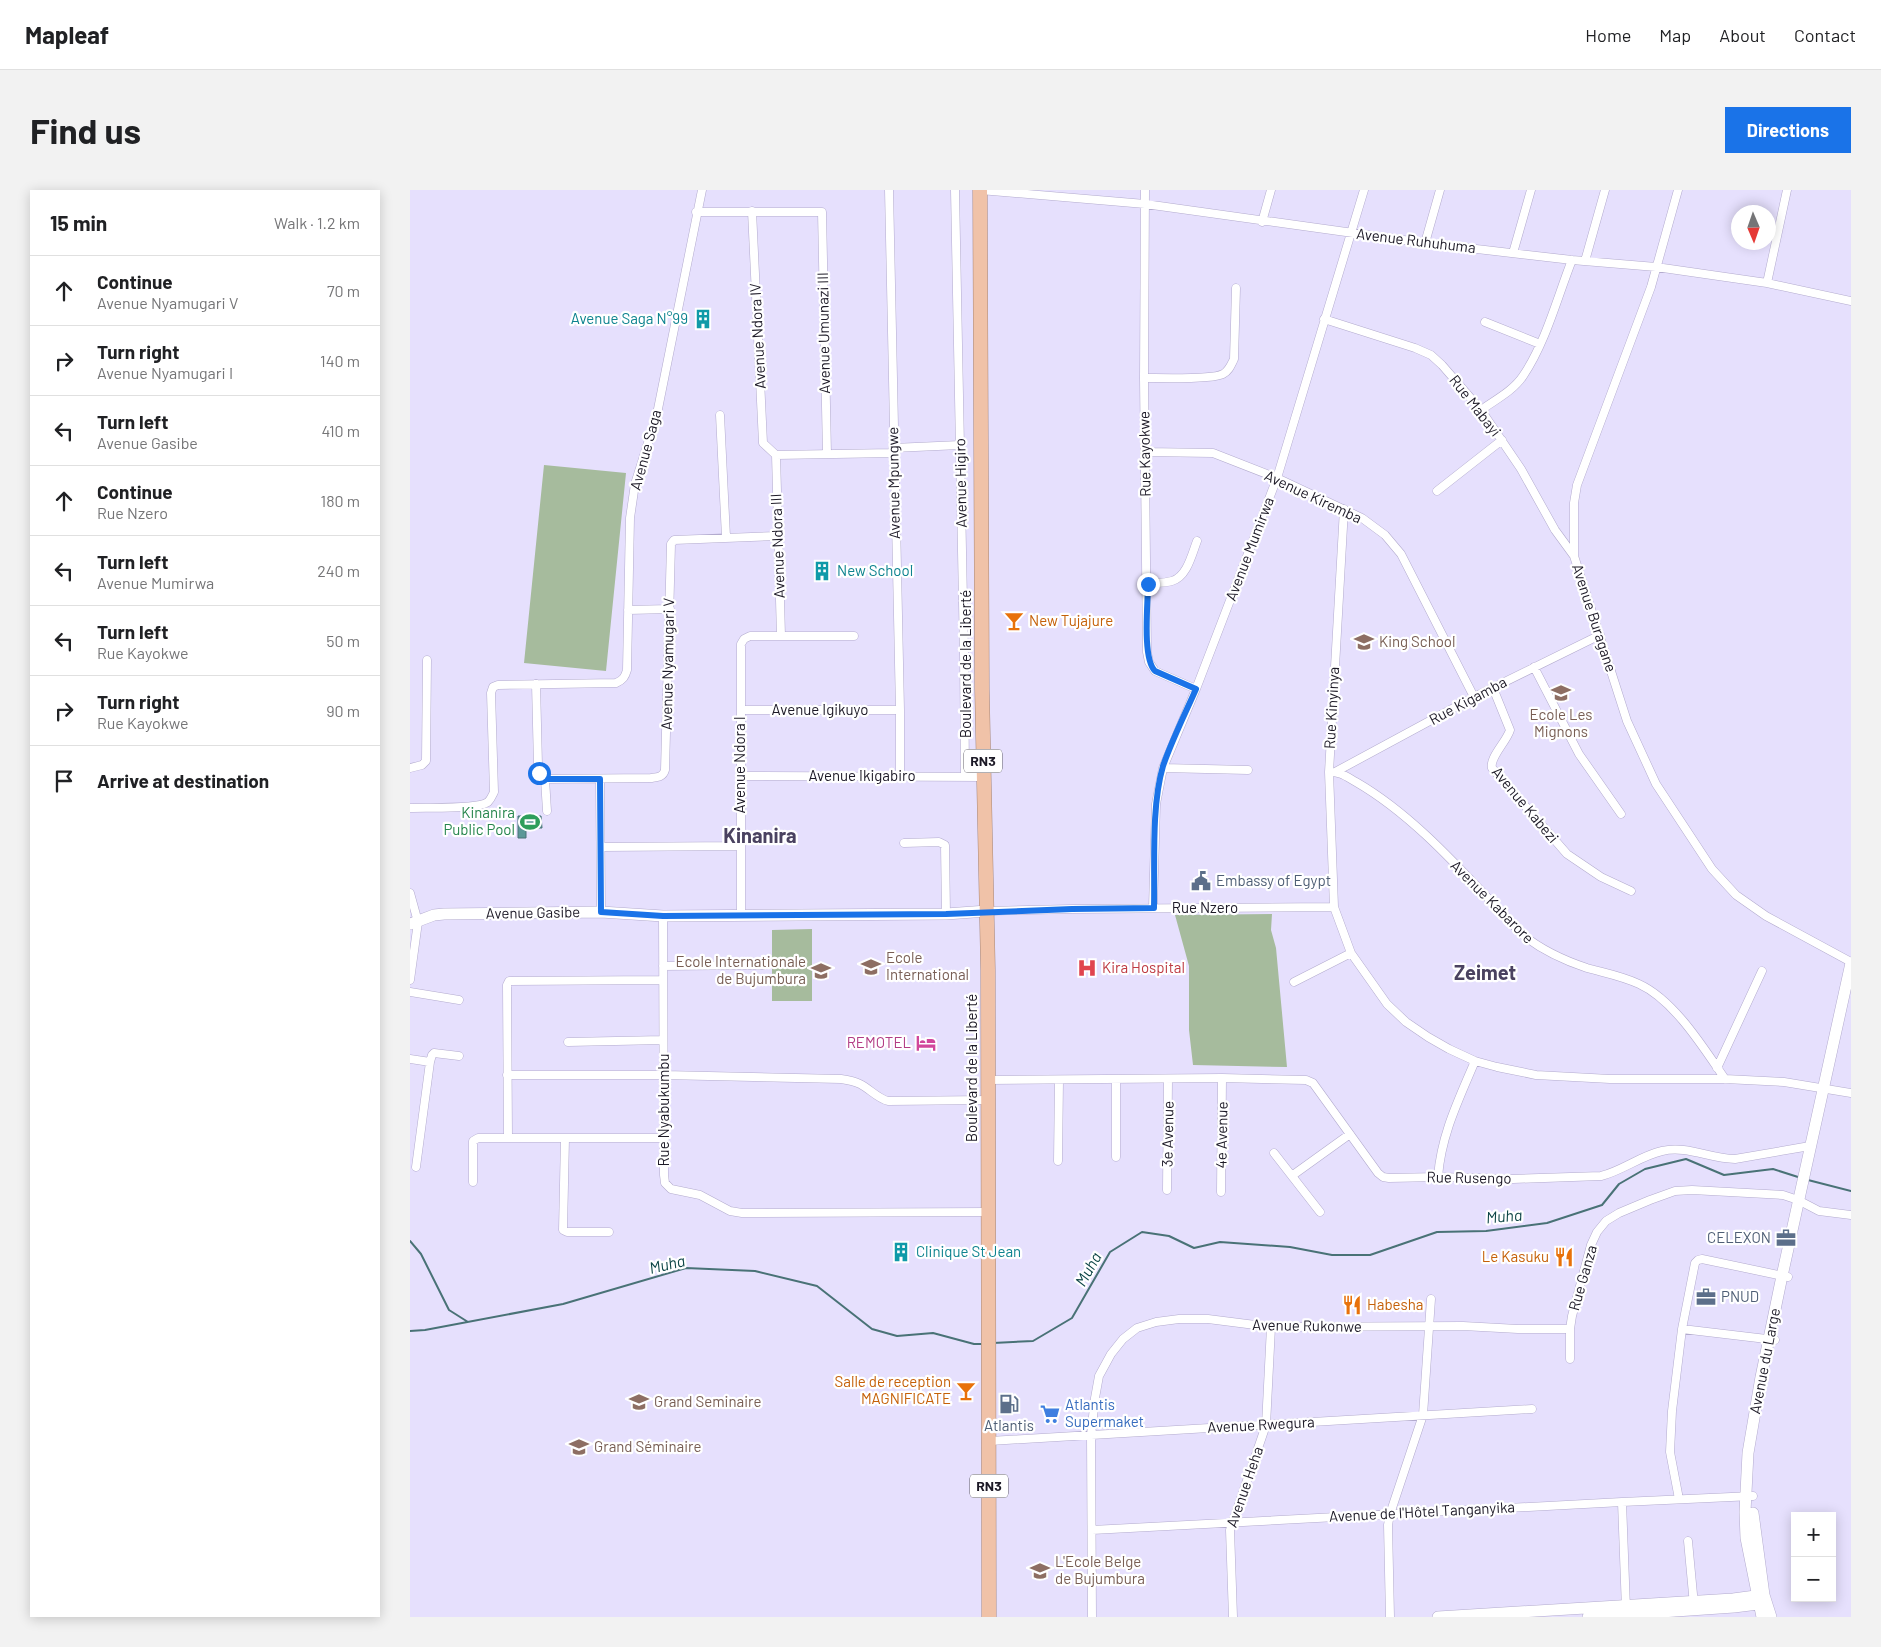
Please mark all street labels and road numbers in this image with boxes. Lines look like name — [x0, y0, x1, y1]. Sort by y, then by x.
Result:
street label: Avenue Ruhuhuma — [1355, 224, 1477, 256]
street label: Avenue Umunazi III — [813, 272, 833, 394]
street label: Avenue Ndora IV — [745, 282, 769, 389]
street label: Rue Mabayi — [1446, 371, 1505, 440]
street label: Avenue Saga — [626, 407, 664, 492]
street label: Rue Kayokwe — [1134, 411, 1154, 497]
street label: Avenue Mpungwe — [883, 427, 903, 539]
street label: Avenue Higiro — [950, 438, 970, 528]
street label: Avenue Kiremba — [1262, 466, 1365, 527]
street label: Avenue Ndora III — [766, 493, 788, 599]
street label: Avenue Mumirwa — [1221, 494, 1277, 603]
street label: Avenue Buragane — [1569, 561, 1621, 674]
street label: Boulevard de la Liberté — [956, 590, 974, 738]
street label: Avenue Nyamugari V — [657, 597, 677, 730]
street label: Rue Kinyinya — [1320, 666, 1342, 749]
street label: Rue Kigamba — [1426, 672, 1509, 728]
street label: Avenue Igikuyo — [772, 700, 868, 718]
street label: Avenue Ndora I — [730, 716, 748, 814]
road number: RN3 — [964, 750, 1002, 772]
street label: Avenue Kabezi — [1489, 763, 1563, 846]
street label: Avenue Ikigabiro — [808, 766, 916, 784]
street label: Avenue Kabarore — [1447, 856, 1538, 947]
street label: Rue Nzero — [1172, 898, 1238, 916]
street label: Avenue Gasibe — [486, 902, 580, 922]
street label: Boulevard de la Liberté — [962, 994, 980, 1142]
street label: Rue Nyabukumbu — [654, 1053, 672, 1167]
street label: 3e Avenue — [1157, 1101, 1177, 1167]
street label: 4e Avenue — [1211, 1101, 1231, 1169]
street label: Rue Rusengo — [1426, 1167, 1512, 1187]
street label: Rue Ganza — [1564, 1243, 1600, 1313]
street label: Avenue du Large — [1745, 1306, 1783, 1415]
street label: Avenue Rukonwe — [1252, 1315, 1362, 1335]
street label: Avenue Rwegura — [1207, 1412, 1315, 1436]
street label: Avenue Heha — [1222, 1444, 1266, 1529]
road number: RN3 — [970, 1474, 1008, 1498]
street label: Avenue de l'Hôtel Tanganyika — [1328, 1497, 1515, 1525]

